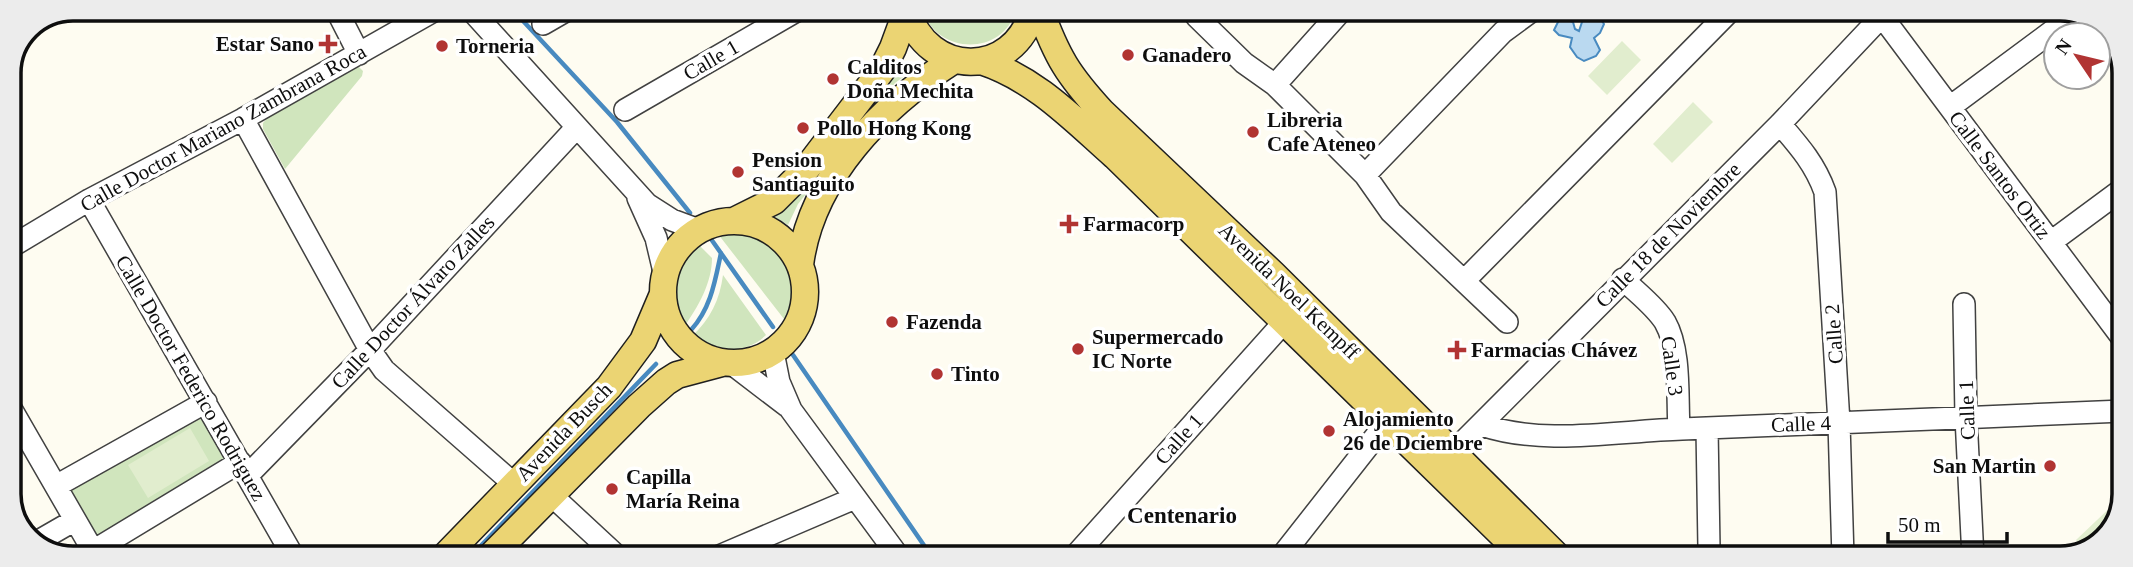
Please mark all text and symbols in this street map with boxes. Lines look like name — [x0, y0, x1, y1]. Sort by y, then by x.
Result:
north arrow — [2042, 21, 2112, 91]
place label: Estar Sano — [216, 32, 314, 56]
place label: Torneria — [456, 34, 535, 58]
street label: Calle 1 — [679, 35, 743, 85]
text: N — [2051, 35, 2076, 58]
marker: Estar Sano — [320, 36, 336, 52]
marker: Torneria — [434, 38, 450, 54]
street label: Calle Doctor Mariano Zambrana Roca — [76, 39, 371, 217]
place label: Ganadero — [1142, 43, 1231, 67]
marker: Ganadero — [1120, 47, 1136, 63]
place label: Calditos Doña Mechita — [847, 55, 974, 103]
marker: Calditos Doña Mechita — [825, 71, 841, 87]
street label: Calle Santos Ortiz — [1944, 106, 2056, 244]
place label: Libreria Cafe Ateneo — [1267, 108, 1376, 156]
place label: Pollo Hong Kong — [817, 116, 972, 140]
marker: Pollo Hong Kong — [795, 120, 811, 136]
marker: Libreria Cafe Ateneo — [1245, 124, 1261, 140]
place label: Pension Santiaguito — [752, 148, 855, 196]
street label: Calle 18 de Noviembre — [1590, 157, 1746, 313]
marker: Pension Santiaguito — [730, 164, 746, 180]
street label: Calle Doctor Álvaro Zalles — [326, 210, 500, 394]
place label: Farmacorp — [1083, 212, 1184, 236]
marker: Farmacorp — [1061, 216, 1077, 232]
street label: Avenida Noel Kempff — [1214, 218, 1364, 364]
street label: Calle Doctor Federico Rodriguez — [111, 251, 271, 505]
street label: Calle 2 — [1820, 303, 1848, 365]
place label: Fazenda — [906, 310, 982, 334]
marker: Fazenda — [884, 314, 900, 330]
place label: Supermercado IC Norte — [1092, 325, 1223, 373]
street label: Calle 3 — [1656, 335, 1688, 397]
place label: Farmacias Chávez — [1471, 338, 1637, 362]
marker: Supermercado IC Norte — [1070, 341, 1086, 357]
marker: Farmacias Chávez — [1449, 342, 1465, 358]
place label: Tinto — [951, 362, 1000, 386]
marker: Tinto — [929, 366, 945, 382]
street label: Avenida Busch — [511, 378, 617, 486]
street label: Calle 1 — [1954, 380, 1980, 440]
place label: Alojamiento 26 de Dciembre — [1343, 407, 1483, 455]
street label: Calle 1 — [1150, 409, 1208, 469]
street label: Calle 4 — [1771, 411, 1832, 437]
marker: Alojamiento 26 de Dciembre — [1321, 423, 1337, 439]
place label: San Martin — [1933, 454, 2036, 478]
marker: San Martin — [2042, 458, 2058, 474]
place label: Capilla María Reina — [626, 465, 740, 513]
marker: Capilla María Reina — [604, 481, 620, 497]
scale bar — [1888, 500, 2007, 544]
district label: Centenario — [1127, 503, 1237, 528]
text: 50 m — [1898, 513, 1941, 537]

